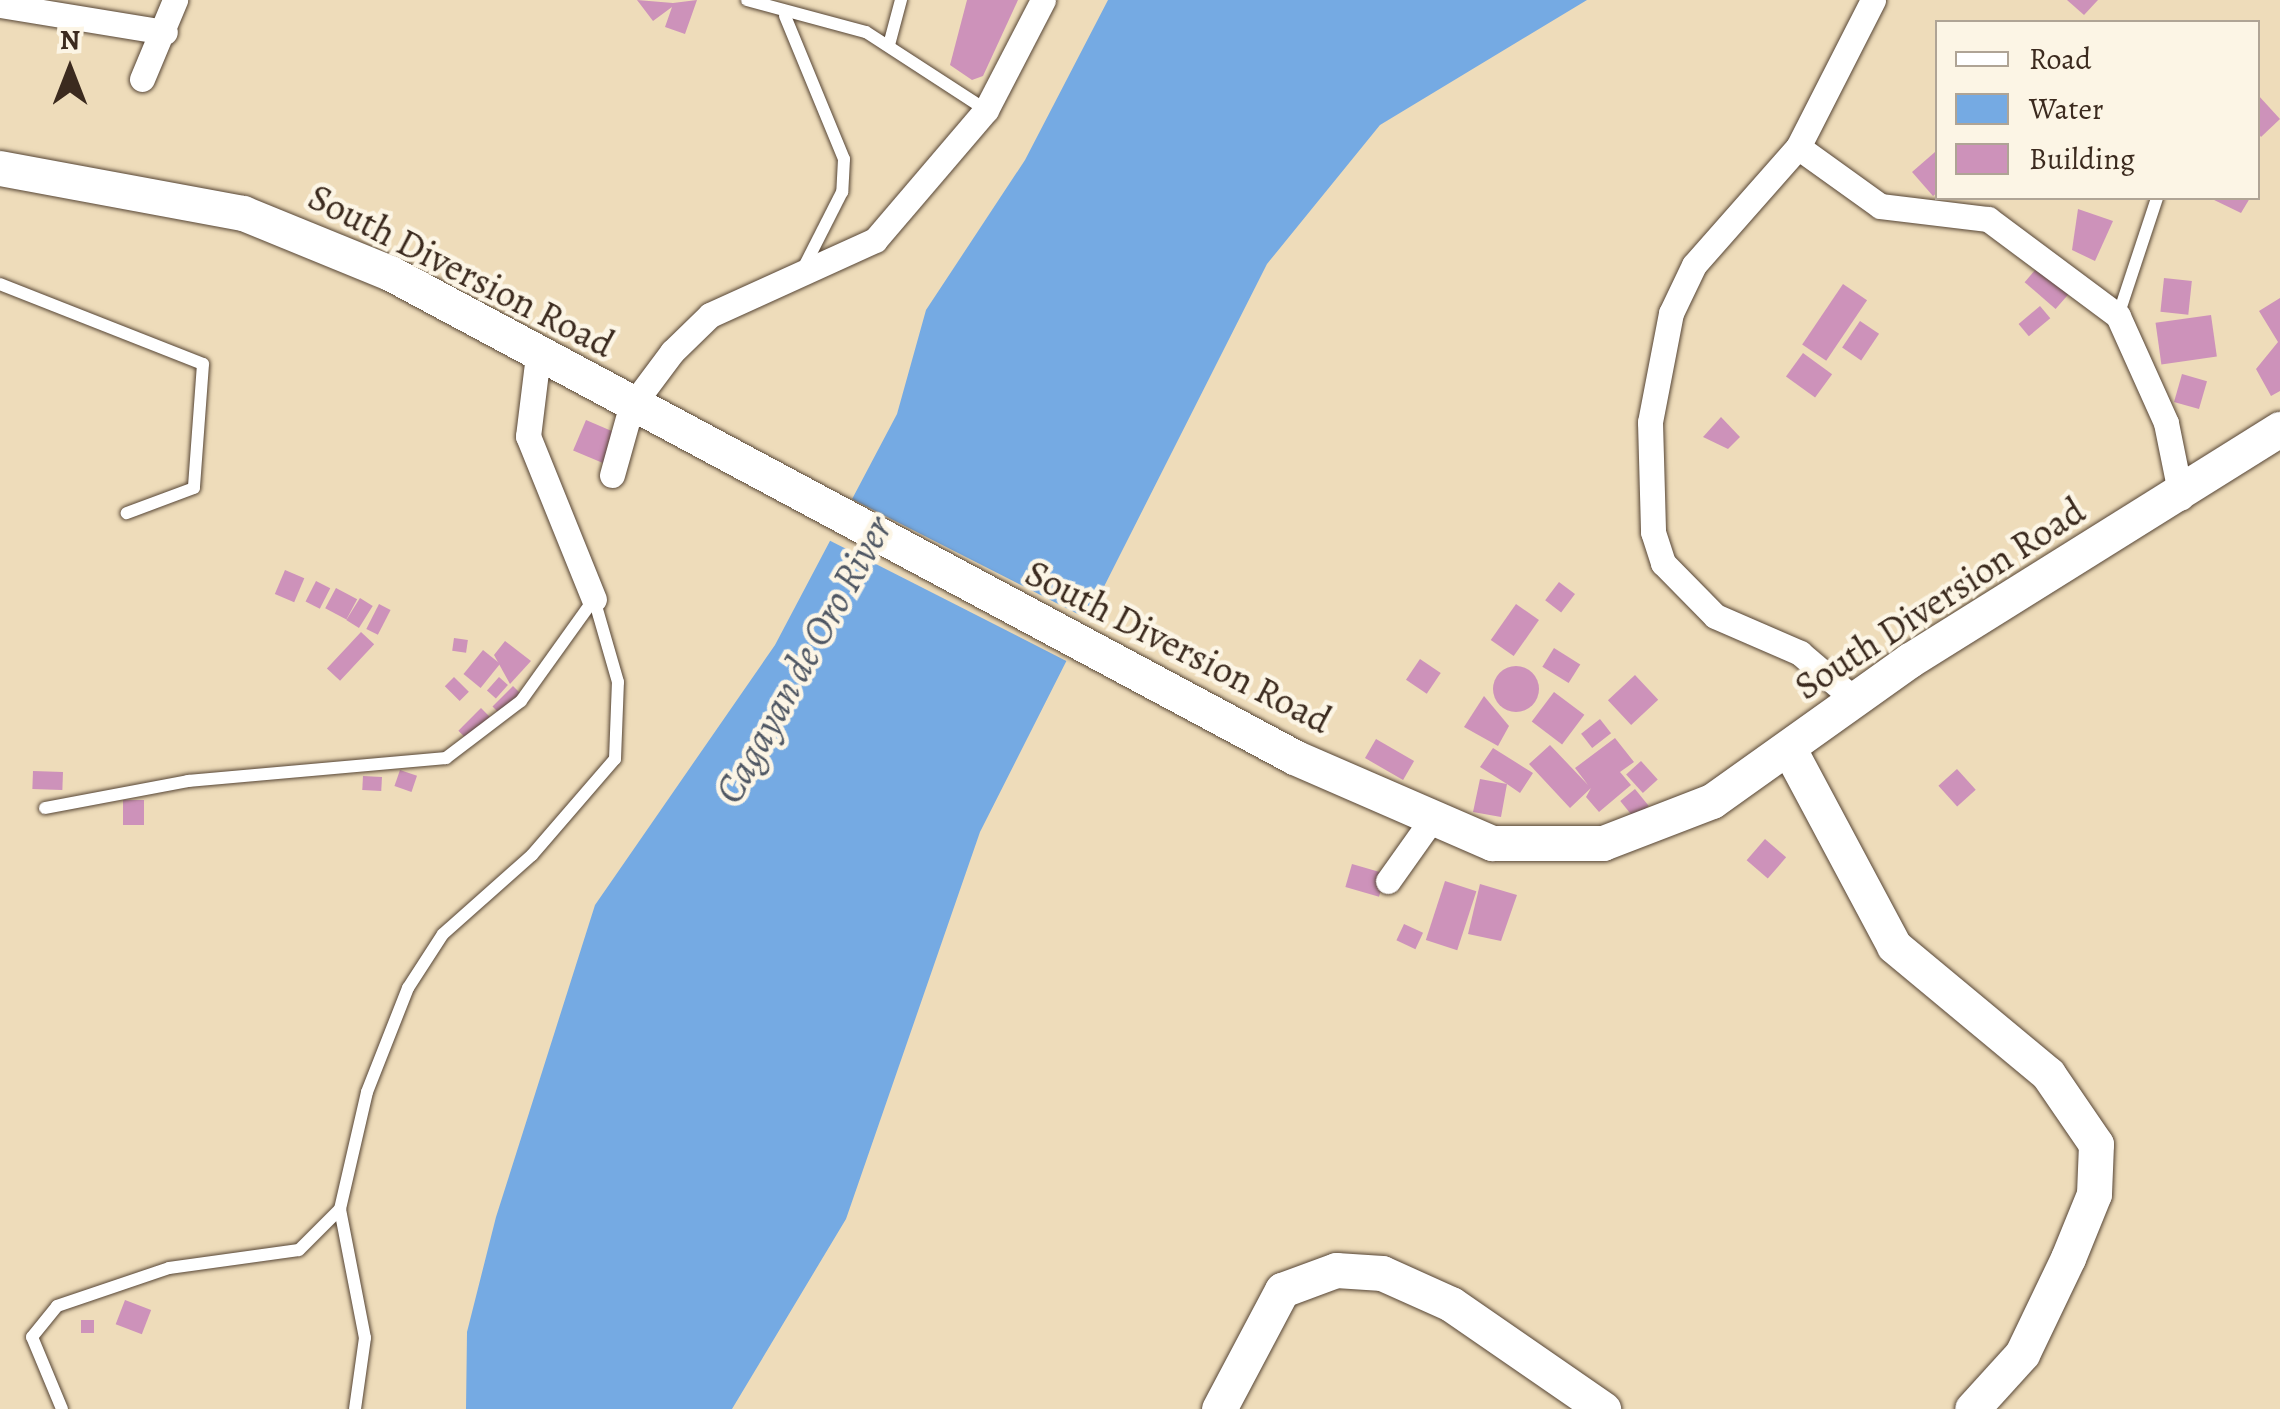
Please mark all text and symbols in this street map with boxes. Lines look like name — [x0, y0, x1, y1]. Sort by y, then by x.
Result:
north arrow — [20, 20, 120, 120]
legend — [1935, 20, 2260, 200]
text: N — [60, 21, 80, 59]
text: Road — [2029, 39, 2091, 79]
text: Water — [2029, 89, 2103, 129]
text: Building — [2029, 139, 2135, 179]
street label: South Diversion Road — [301, 174, 621, 368]
street label: South Diversion Road — [1786, 488, 2094, 710]
water label: Cagayan de Oro River — [705, 508, 903, 812]
street label: South Diversion Road — [1018, 550, 1338, 744]

